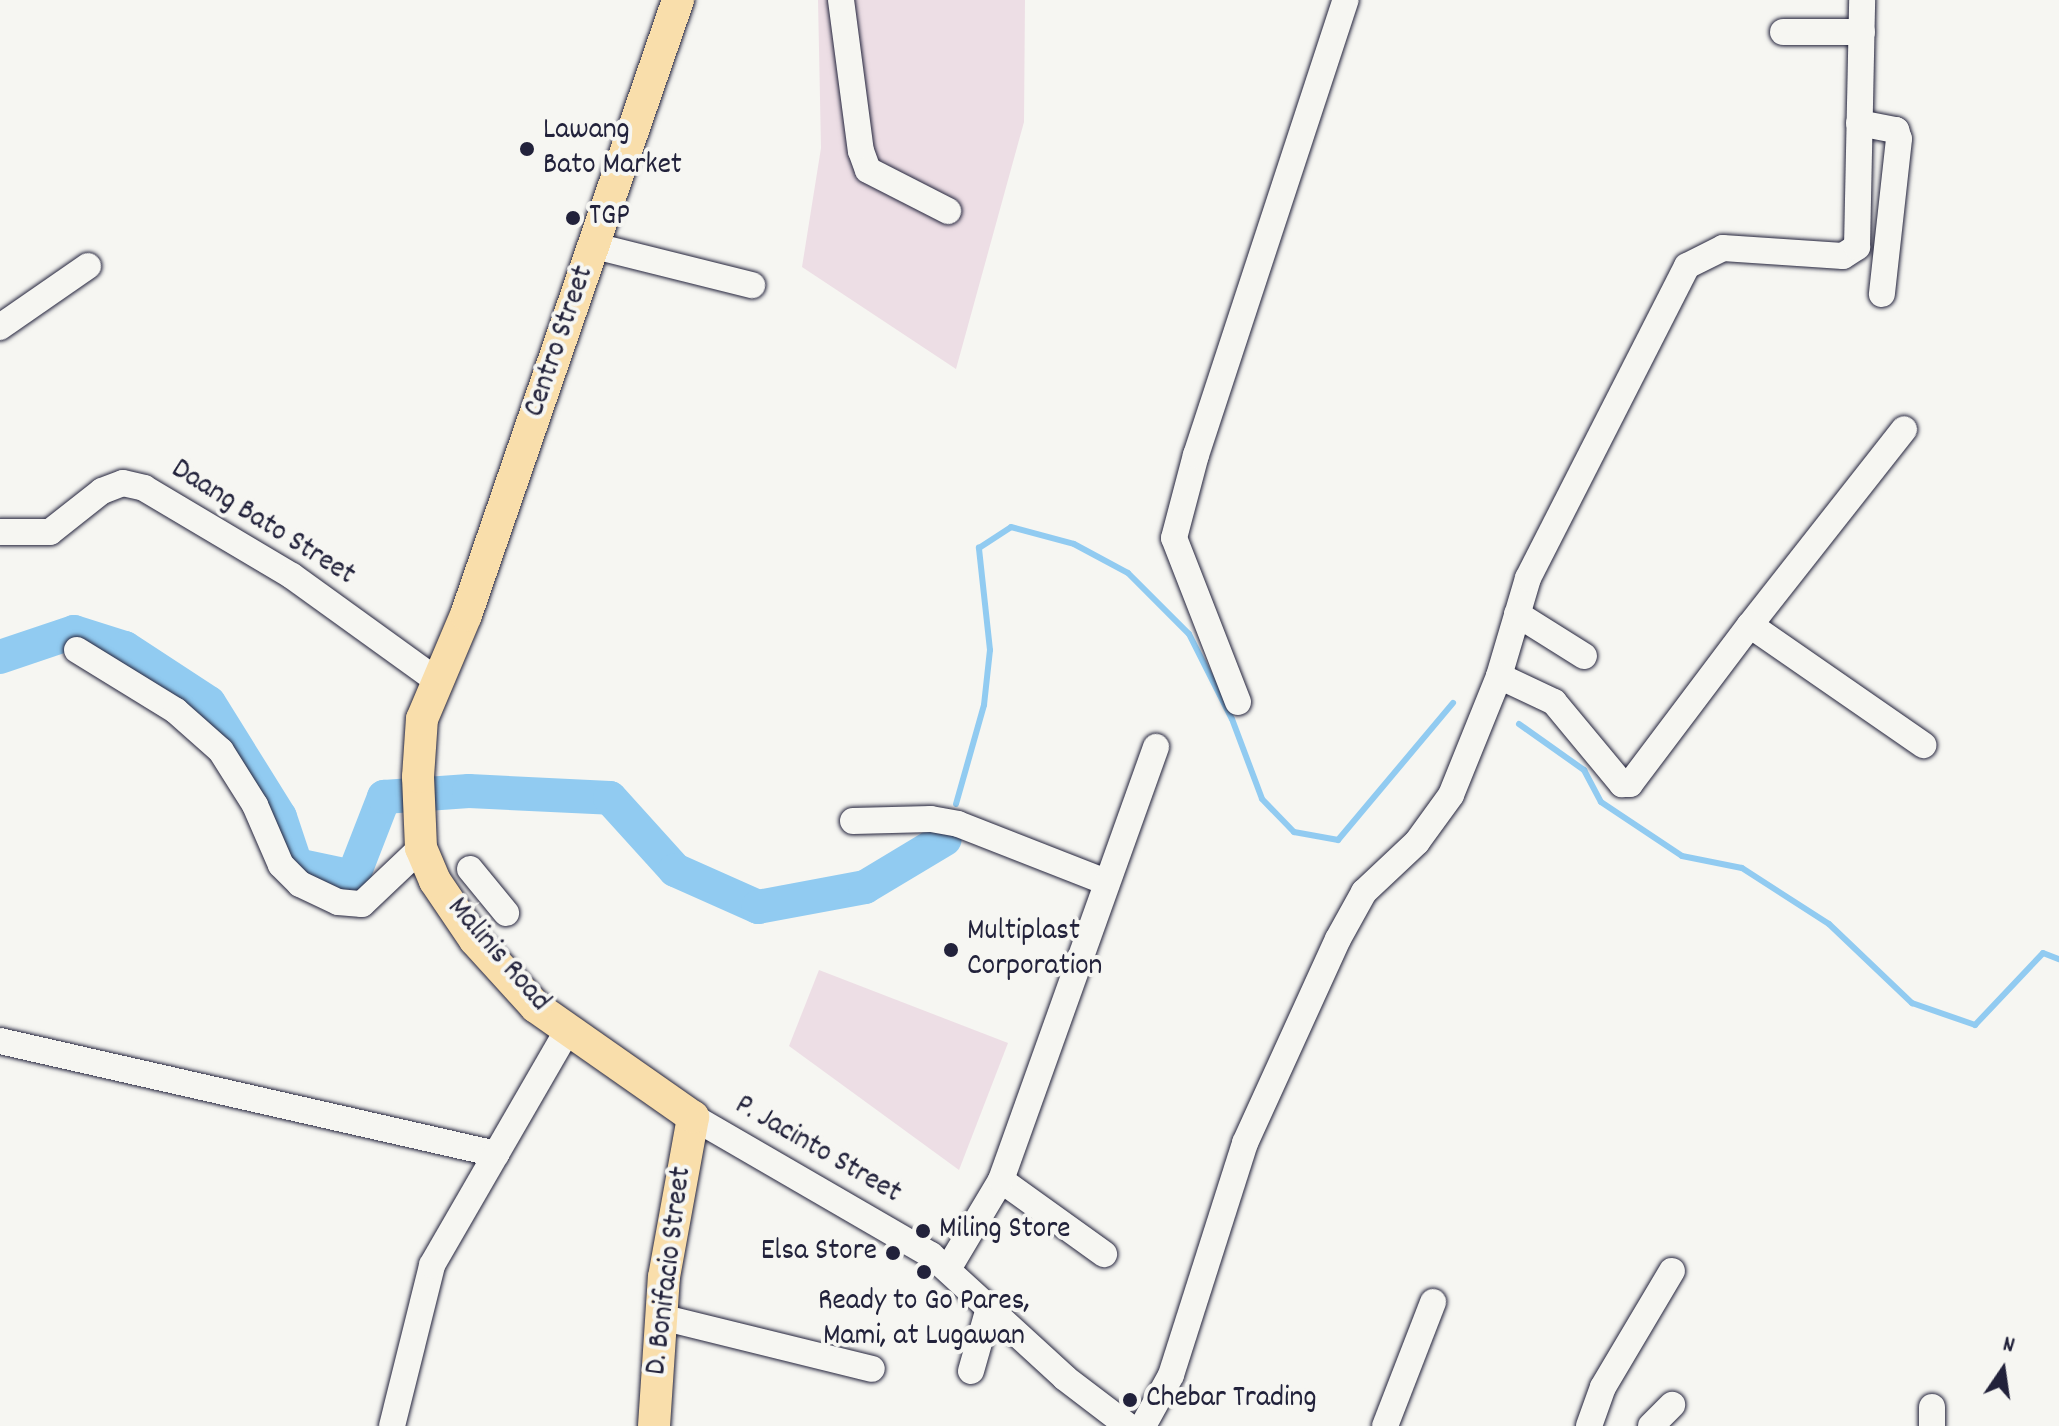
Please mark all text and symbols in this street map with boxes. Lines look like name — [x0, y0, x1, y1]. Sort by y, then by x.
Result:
place label: Lawang Bato Market — [543, 114, 682, 184]
marker: Lawang Bato Market — [518, 140, 536, 158]
place label: TGP — [589, 200, 630, 236]
marker: TGP — [564, 209, 582, 227]
street label: Centro Street — [518, 262, 604, 422]
street label: Daang Bato Street — [163, 453, 361, 595]
street label: Malinis Road — [438, 892, 556, 1020]
place label: Multiplast Corporation — [967, 915, 1102, 986]
marker: Multiplast Corporation — [942, 941, 960, 959]
street label: P. Jacinto Street — [727, 1089, 907, 1213]
street label: D. Bonifacio Street — [640, 1165, 702, 1377]
place label: Miling Store — [939, 1213, 1071, 1249]
marker: Miling Store — [914, 1222, 932, 1240]
place label: Elsa Store — [761, 1235, 877, 1271]
marker: Elsa Store — [884, 1244, 902, 1262]
marker: Ready to Go Pares, Mami, at Lugawan — [915, 1263, 933, 1281]
place label: Ready to Go Pares, Mami, at Lugawan — [818, 1285, 1030, 1356]
north arrow — [1963, 1330, 2043, 1410]
text: N — [2000, 1330, 2017, 1362]
place label: Chebar Trading — [1146, 1382, 1317, 1418]
marker: Chebar Trading — [1121, 1391, 1139, 1409]

